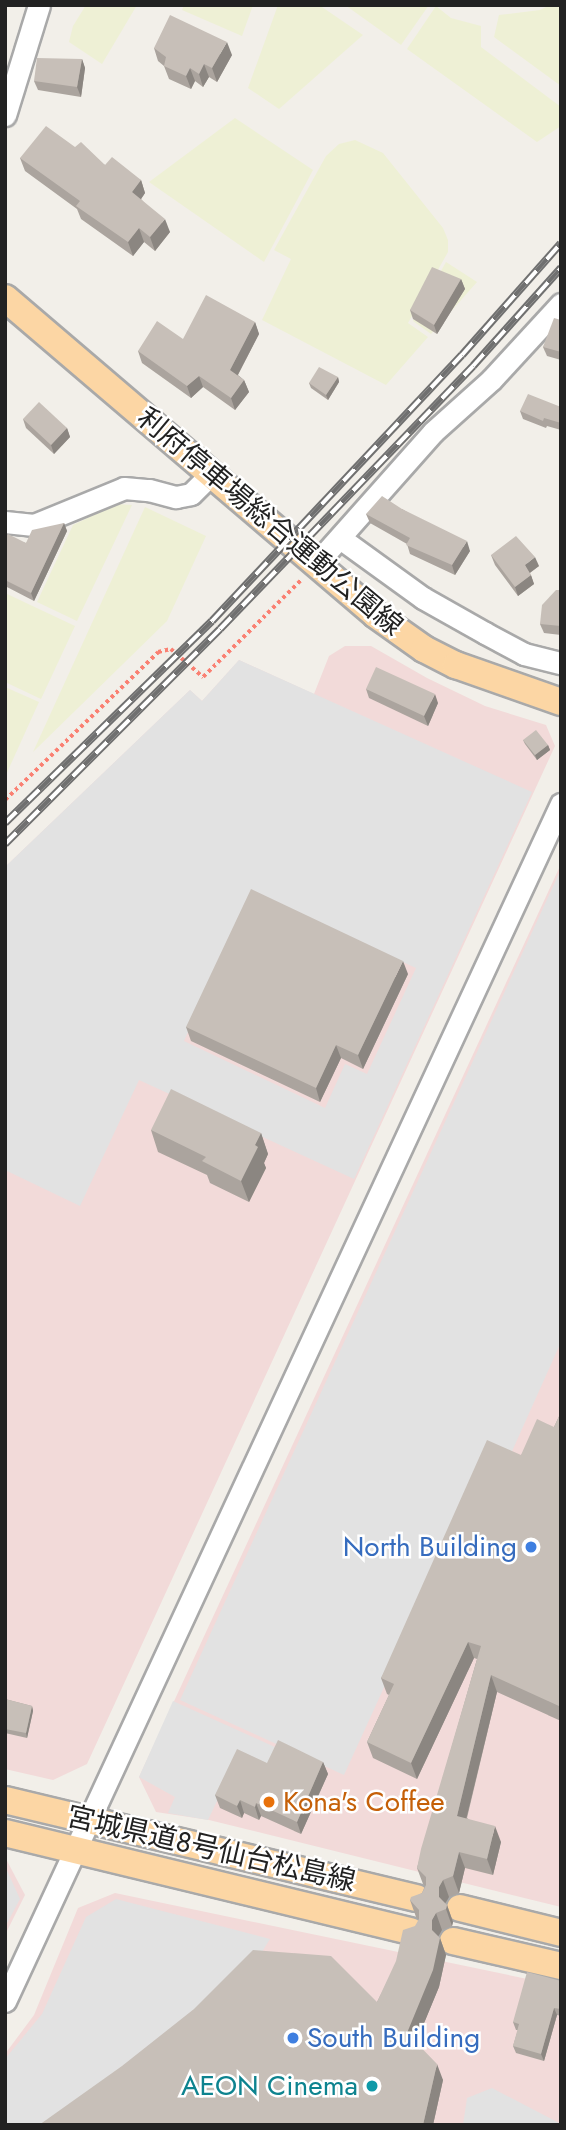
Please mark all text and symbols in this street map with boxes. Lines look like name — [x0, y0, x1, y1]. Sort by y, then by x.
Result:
street label: 利府停車場総合運動公園線 — [131, 401, 409, 643]
place label: North Building — [343, 1530, 517, 1564]
marker: North Building — [523, 1539, 539, 1555]
place label: Kona's Coffee — [283, 1785, 445, 1819]
marker: Kona's Coffee — [261, 1794, 277, 1810]
street label: 宮城県道8号仙台松島線 — [63, 1799, 359, 1899]
place label: South Building — [307, 2021, 480, 2055]
marker: South Building — [285, 2030, 301, 2046]
place label: AEON Cinema — [181, 2069, 358, 2103]
marker: AEON Cinema — [364, 2078, 380, 2094]

